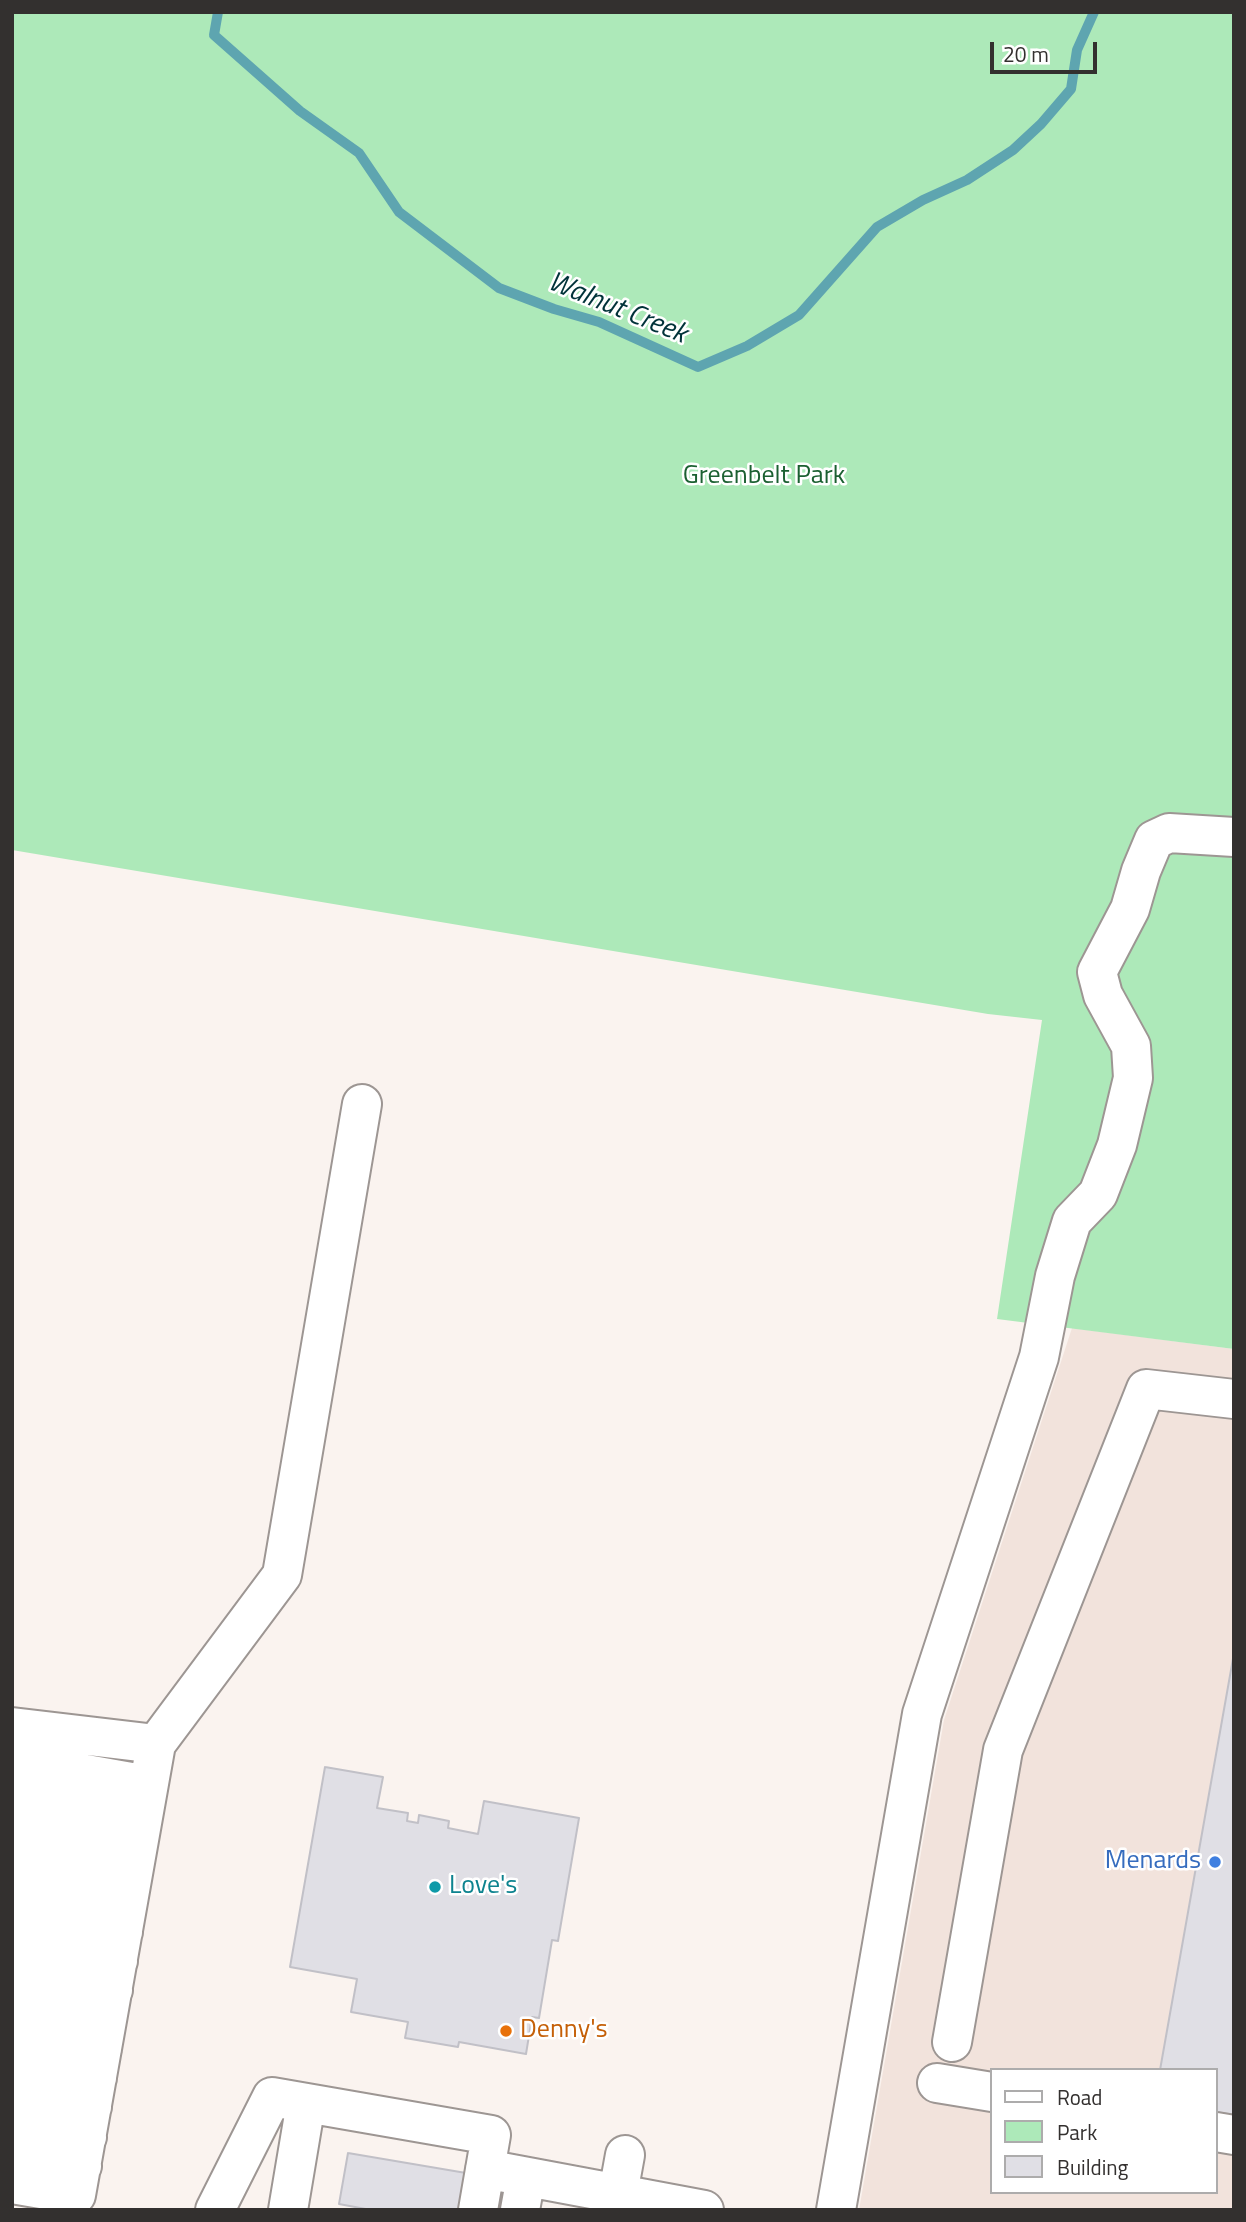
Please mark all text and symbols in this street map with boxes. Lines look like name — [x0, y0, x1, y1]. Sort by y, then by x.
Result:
scale bar — [994, 28, 1101, 72]
text: 20 m — [1003, 38, 1049, 70]
water label: Walnut Creek — [543, 266, 691, 352]
park label: Greenbelt Park — [683, 461, 845, 493]
place label: Menards — [1105, 1846, 1201, 1878]
marker: Menards — [1207, 1854, 1223, 1870]
place label: Love's — [449, 1871, 517, 1903]
marker: Love's — [427, 1879, 443, 1895]
place label: Denny's — [520, 2015, 608, 2047]
marker: Denny's — [498, 2023, 514, 2039]
legend — [990, 2068, 1218, 2194]
text: Road — [1057, 2081, 1102, 2113]
text: Park — [1057, 2116, 1097, 2148]
text: Building — [1057, 2151, 1128, 2183]

